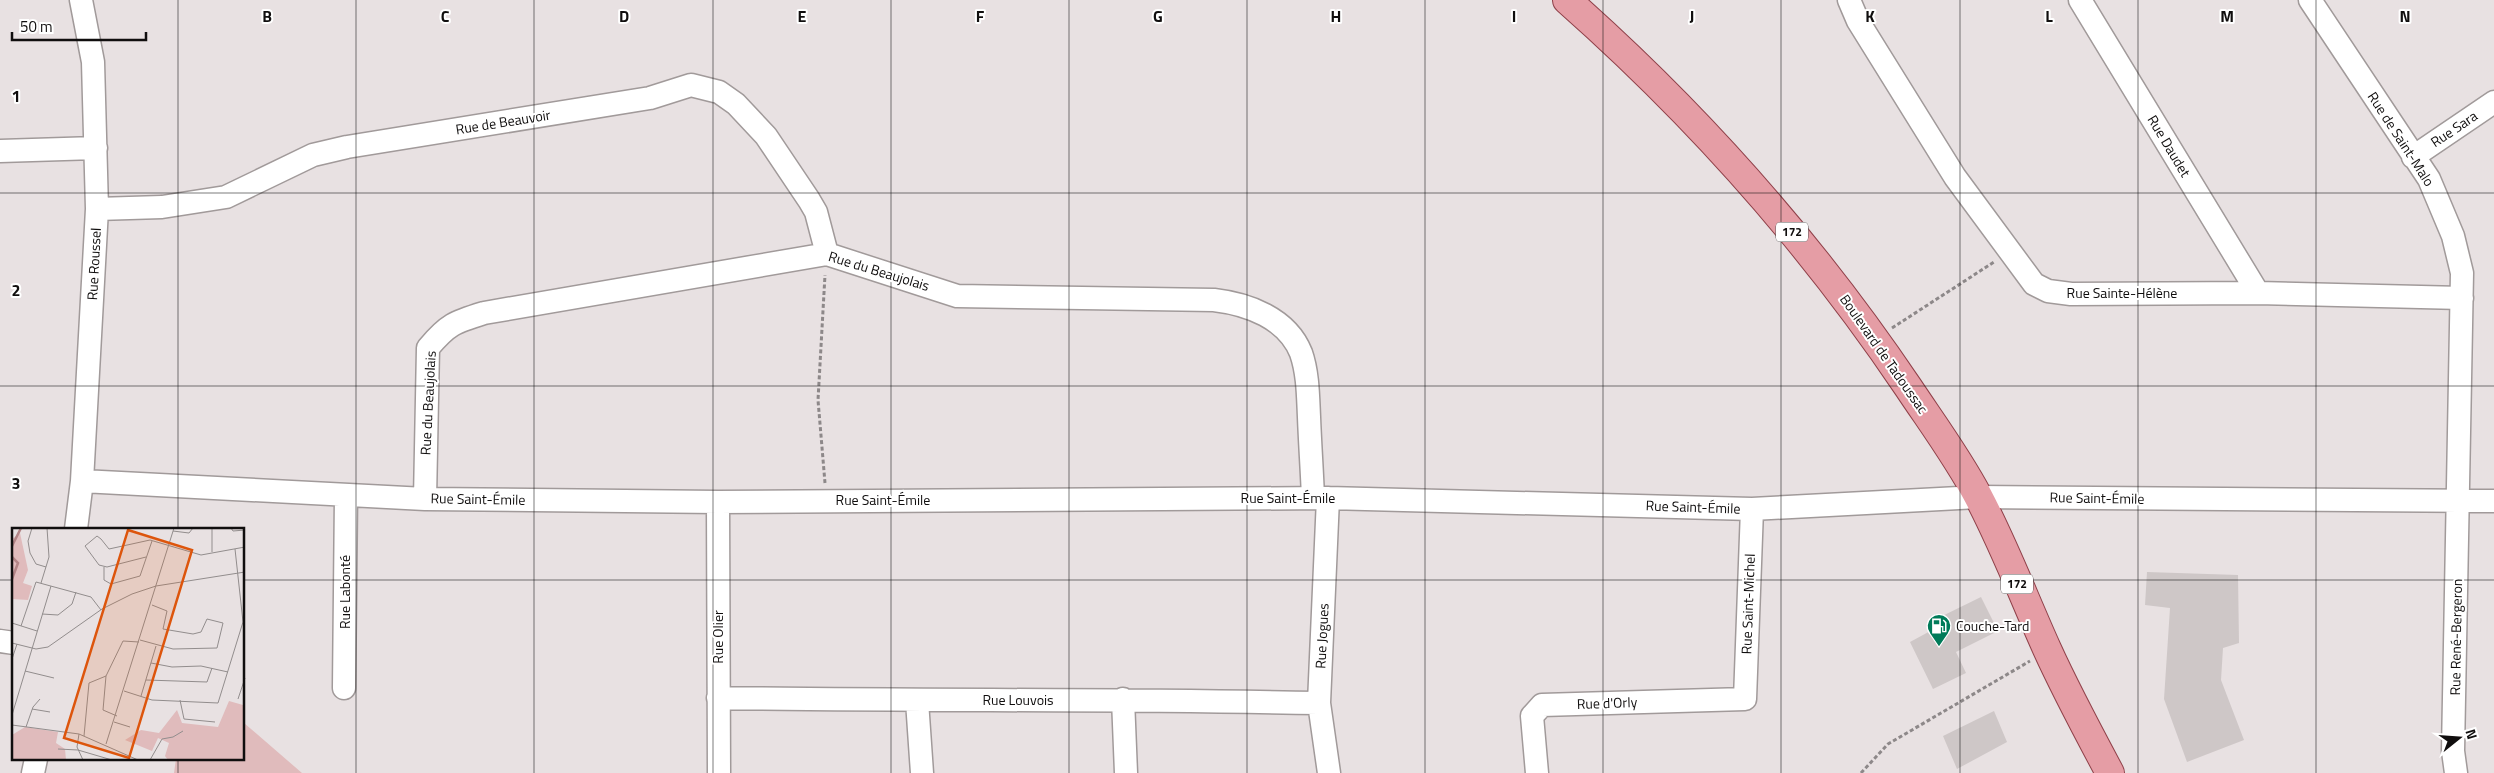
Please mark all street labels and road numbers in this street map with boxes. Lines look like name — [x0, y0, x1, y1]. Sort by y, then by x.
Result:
street label: Rue de Saint-Malo — [2363, 87, 2440, 190]
street label: Rue de Beauvoir — [454, 104, 552, 139]
street label: Rue Sara — [2426, 105, 2481, 152]
street label: Rue Daudet — [2143, 111, 2196, 181]
road number: 172 — [1776, 222, 1808, 242]
street label: Rue Roussel — [81, 227, 106, 301]
street label: Rue du Beaujolais — [826, 245, 932, 296]
street label: Rue Sainte-Hélène — [2067, 282, 2177, 303]
street label: Boulevard de Tadoussac — [1835, 290, 1934, 418]
street label: Rue du Beaujolais — [414, 350, 441, 456]
street label: Rue Saint-Émile — [2049, 486, 2145, 509]
street label: Rue Saint-Émile — [430, 487, 526, 510]
street label: Rue Saint-Émile — [1241, 487, 1335, 508]
street label: Rue Saint-Émile — [836, 489, 930, 510]
street label: Rue Saint-Émile — [1645, 494, 1741, 519]
street label: Rue Saint-Michel — [1735, 553, 1760, 655]
street label: Rue Labonté — [334, 555, 355, 629]
road number: 172 — [2001, 574, 2033, 594]
street label: Rue René-Bergeron — [2444, 578, 2467, 696]
street label: Rue Jogues — [1309, 603, 1334, 669]
street label: Rue Olier — [707, 610, 728, 664]
street label: Rue Louvois — [982, 689, 1054, 710]
street label: Rue d'Orly — [1576, 691, 1638, 714]

